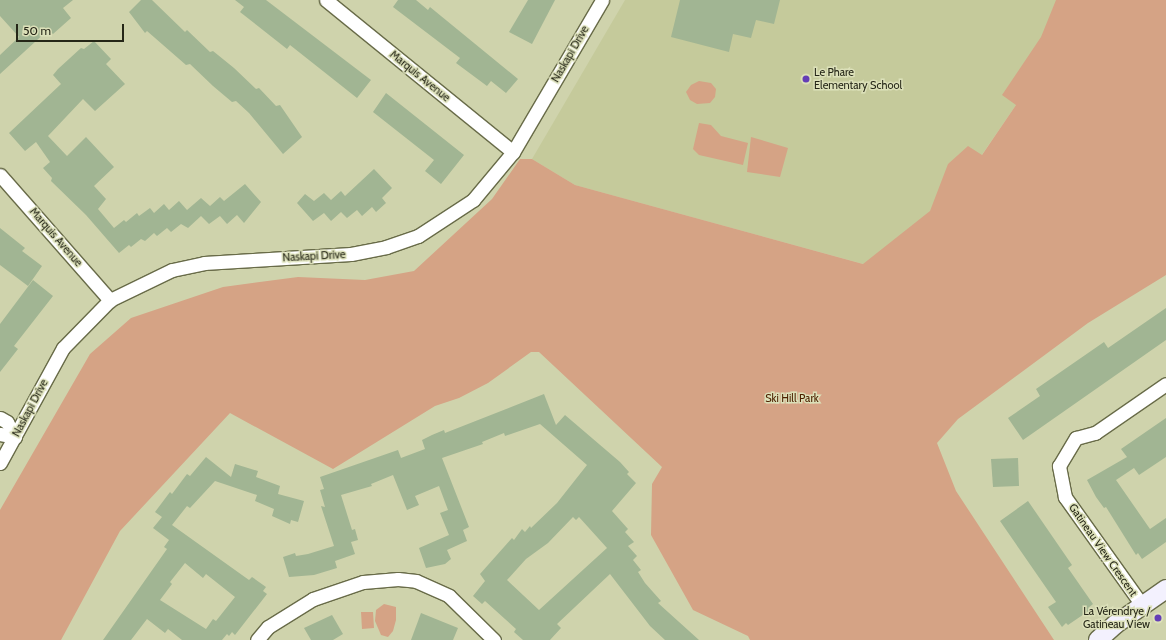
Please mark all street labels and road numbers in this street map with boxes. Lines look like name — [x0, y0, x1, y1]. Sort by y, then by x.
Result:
street label: Naskapi Drive — [548, 23, 592, 85]
street label: Marquis Avenue — [387, 48, 453, 104]
street label: Marquis Avenue — [27, 205, 85, 269]
street label: Naskapi Drive — [282, 248, 346, 264]
street label: Naskapi Drive — [9, 377, 51, 439]
street label: Gatineau View Crescent — [1066, 501, 1140, 599]

